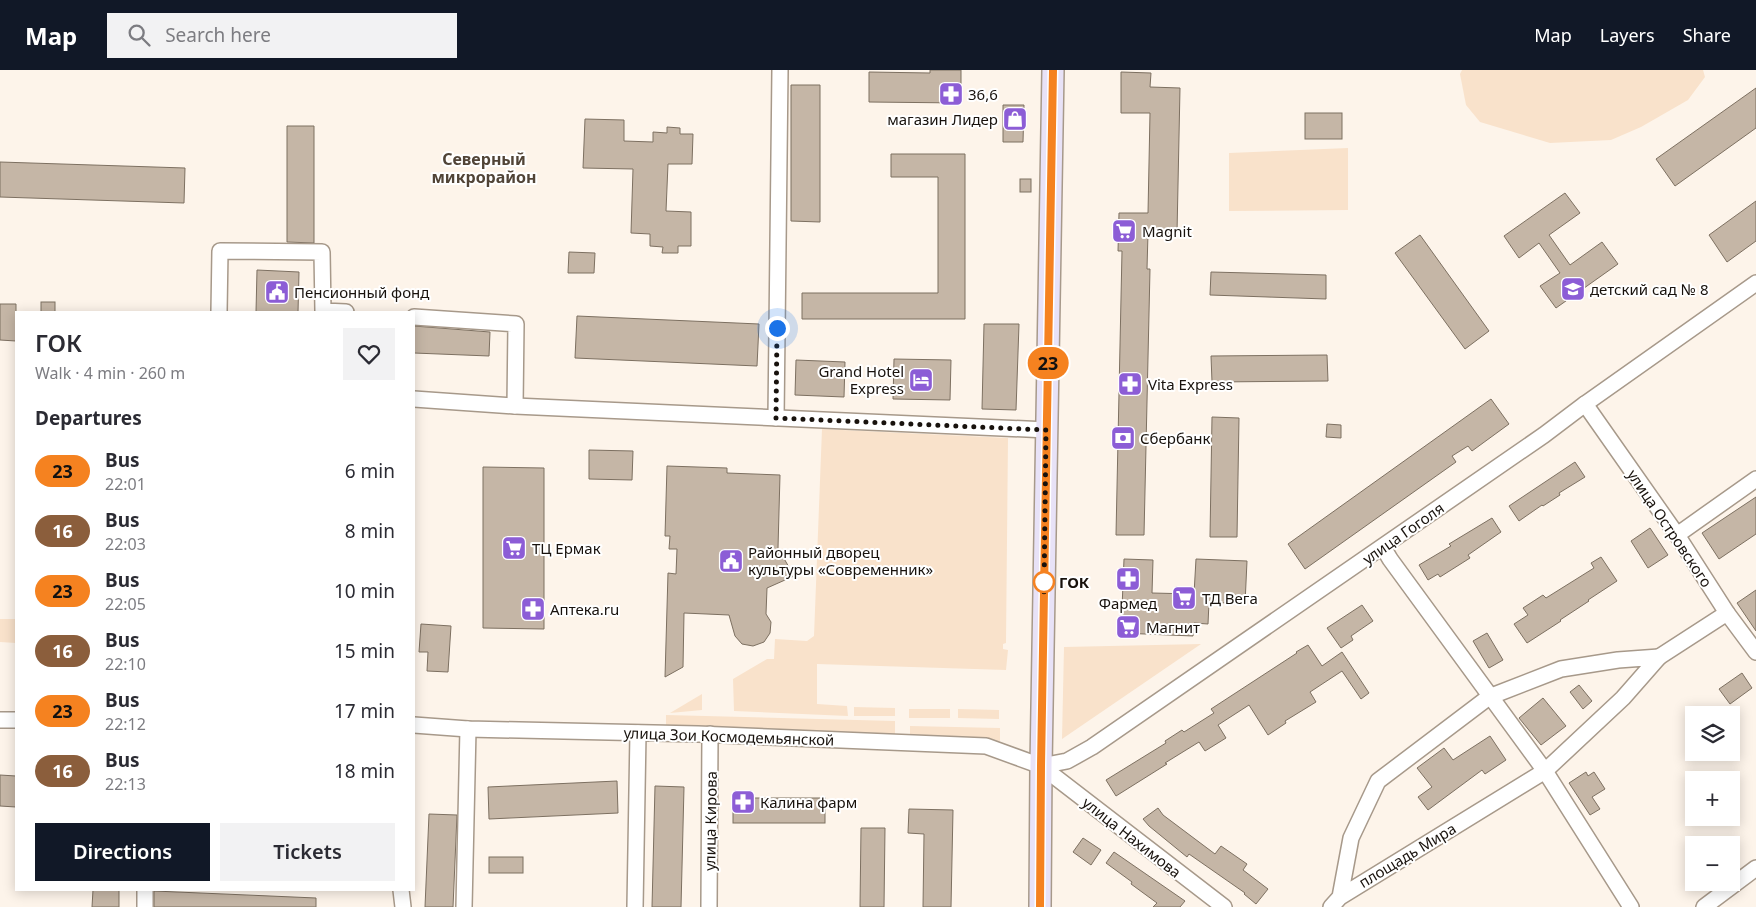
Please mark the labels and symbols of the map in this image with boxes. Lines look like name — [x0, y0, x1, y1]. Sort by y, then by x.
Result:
pharmacy icon: 36,6 — [938, 81, 964, 107]
place label: 36,6 — [968, 84, 998, 104]
shop icon: магазин Лидер — [1002, 106, 1028, 132]
place label: магазин Лидер — [887, 109, 998, 129]
district label: Северный микрорайон — [431, 148, 537, 188]
supermarket icon: Magnit — [1111, 218, 1137, 244]
place label: Magnit — [1142, 221, 1192, 241]
school or university icon: детский сад № 8 — [1560, 276, 1586, 302]
public building icon: Пенсионный фонд — [264, 279, 290, 305]
place label: детский сад № 8 — [1590, 279, 1708, 299]
place label: Пенсионный фонд — [294, 282, 429, 302]
your location — [765, 316, 790, 341]
line badge: 23 — [1026, 347, 1070, 379]
place label: Grand Hotel Express — [818, 361, 904, 398]
hotel icon: Grand Hotel Express — [908, 367, 934, 393]
pharmacy icon: Vita Express — [1117, 371, 1143, 397]
place label: Vita Express — [1148, 374, 1233, 394]
bank icon: Сбербанк — [1110, 425, 1136, 451]
place label: Сбербанк — [1140, 428, 1210, 448]
street label: улица Островского — [1623, 465, 1717, 591]
street label: улица Гоголя — [1358, 498, 1448, 568]
supermarket icon: ТЦ Ермак — [501, 535, 527, 561]
place label: ТЦ Ермак — [532, 538, 601, 558]
place label: Районный дворец культуры «Современник» — [748, 542, 933, 579]
public building icon: Районный дворец культуры «Современник» — [718, 548, 744, 574]
pharmacy icon: Фармед — [1115, 566, 1141, 592]
marker: ГОК — [1033, 571, 1055, 593]
place label: ГОК — [1059, 572, 1090, 592]
supermarket icon: ТД Вега — [1171, 585, 1197, 611]
place label: ТД Вега — [1202, 588, 1258, 608]
place label: Фармед — [1099, 593, 1157, 613]
pharmacy icon: Аптека.ru — [520, 596, 546, 622]
place label: Аптека.ru — [550, 599, 619, 619]
supermarket icon: Магнит — [1115, 614, 1141, 640]
place label: Магнит — [1146, 617, 1200, 637]
street label: улица Зои Космодемьянской — [623, 722, 835, 750]
street label: улица Кирова — [699, 771, 721, 871]
pharmacy icon: Калина фарм — [730, 789, 756, 815]
place label: Калина фарм — [760, 792, 857, 812]
street label: улица Нахимова — [1079, 792, 1185, 882]
street label: площадь Мира — [1355, 818, 1459, 892]

